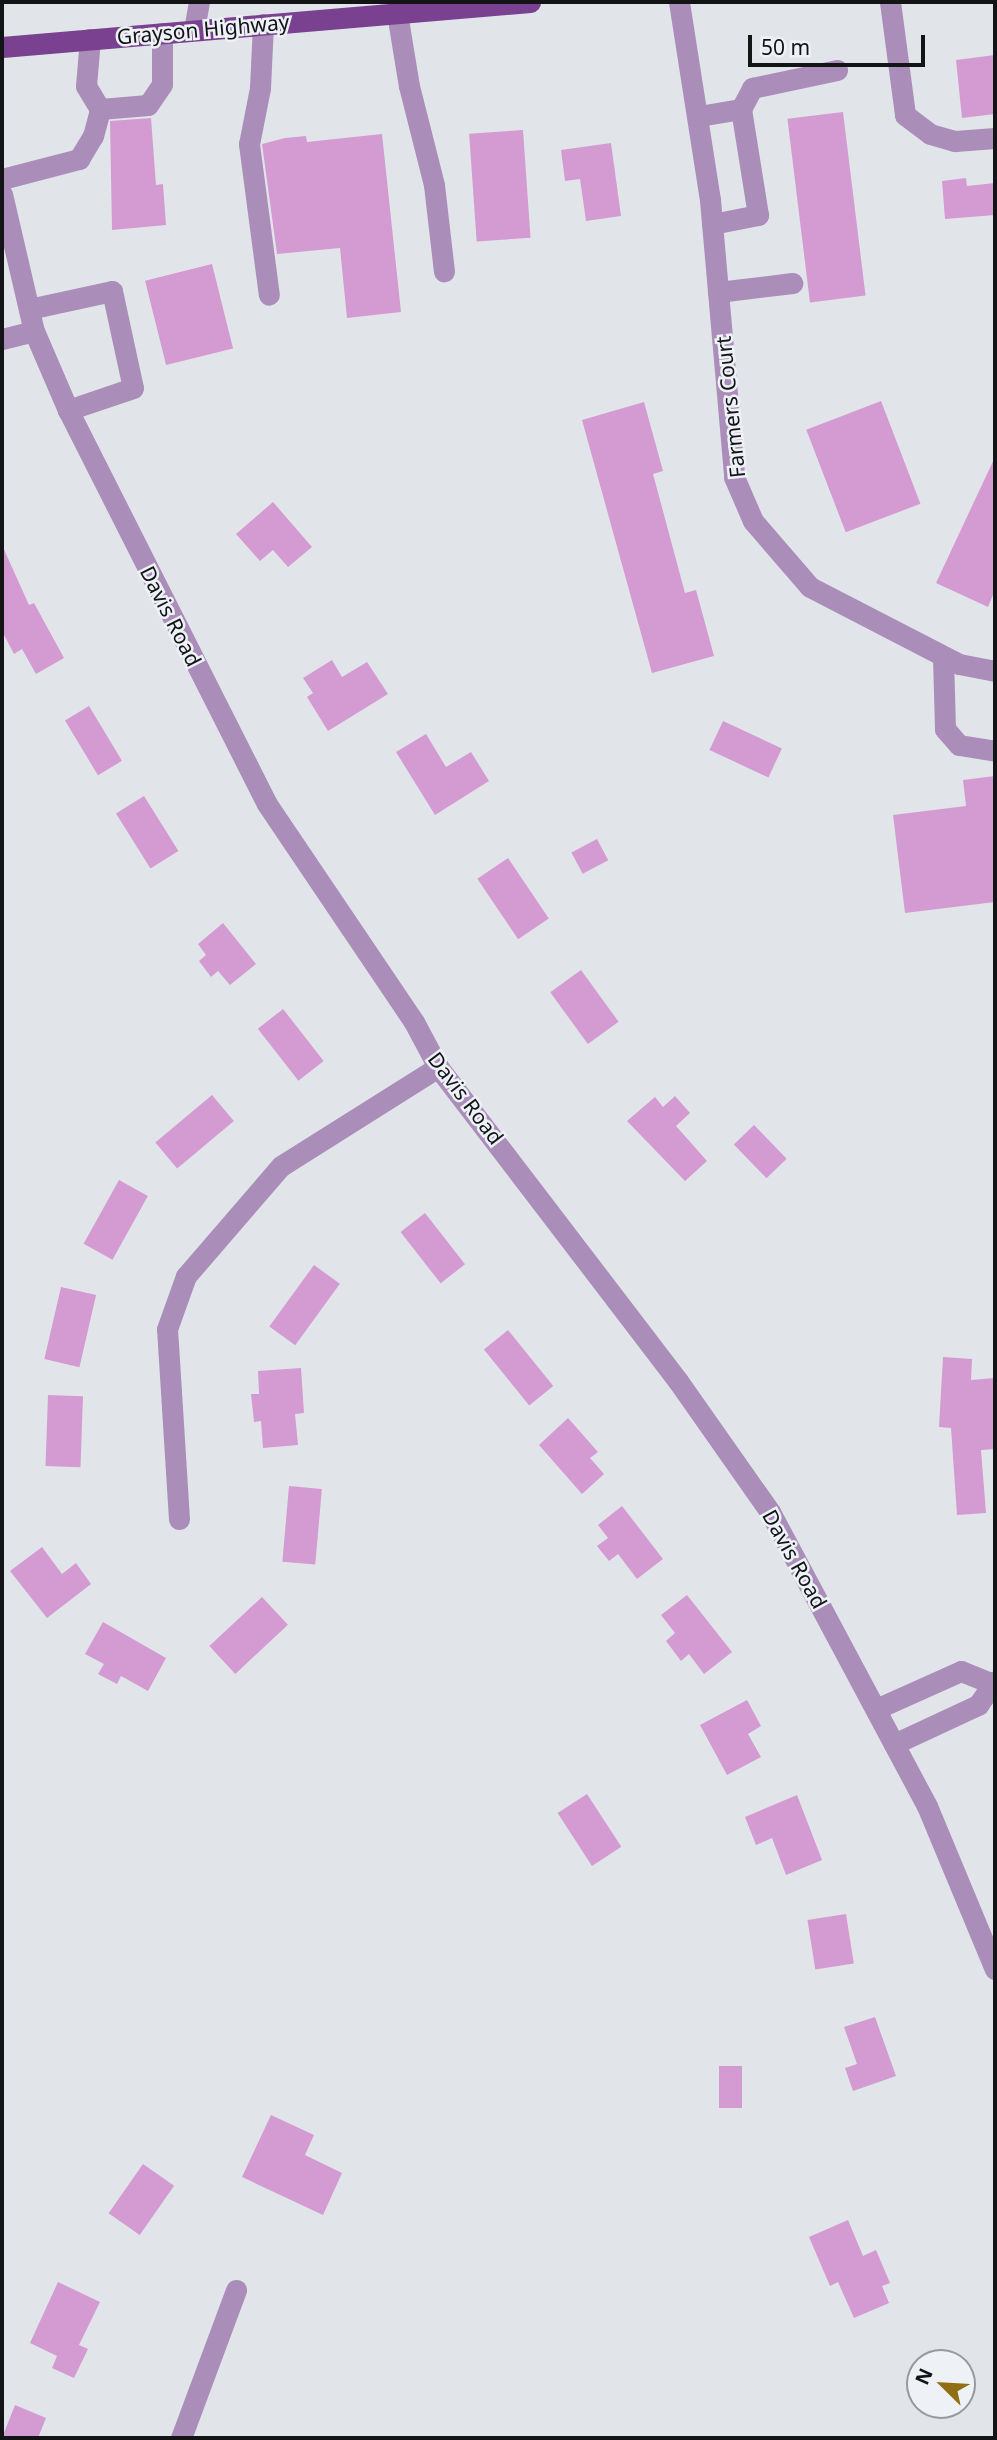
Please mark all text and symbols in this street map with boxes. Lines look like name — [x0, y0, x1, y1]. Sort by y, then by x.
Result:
street label: Grayson Highway — [116, 9, 290, 49]
scale bar — [752, 21, 929, 65]
text: 50 m — [761, 33, 810, 61]
street label: Farmers Court — [710, 335, 750, 479]
street label: Davis Road — [135, 562, 207, 670]
street label: Davis Road — [423, 1047, 509, 1149]
street label: Davis Road — [758, 1505, 832, 1613]
north arrow — [906, 2349, 976, 2419]
text: N — [909, 2364, 939, 2389]

